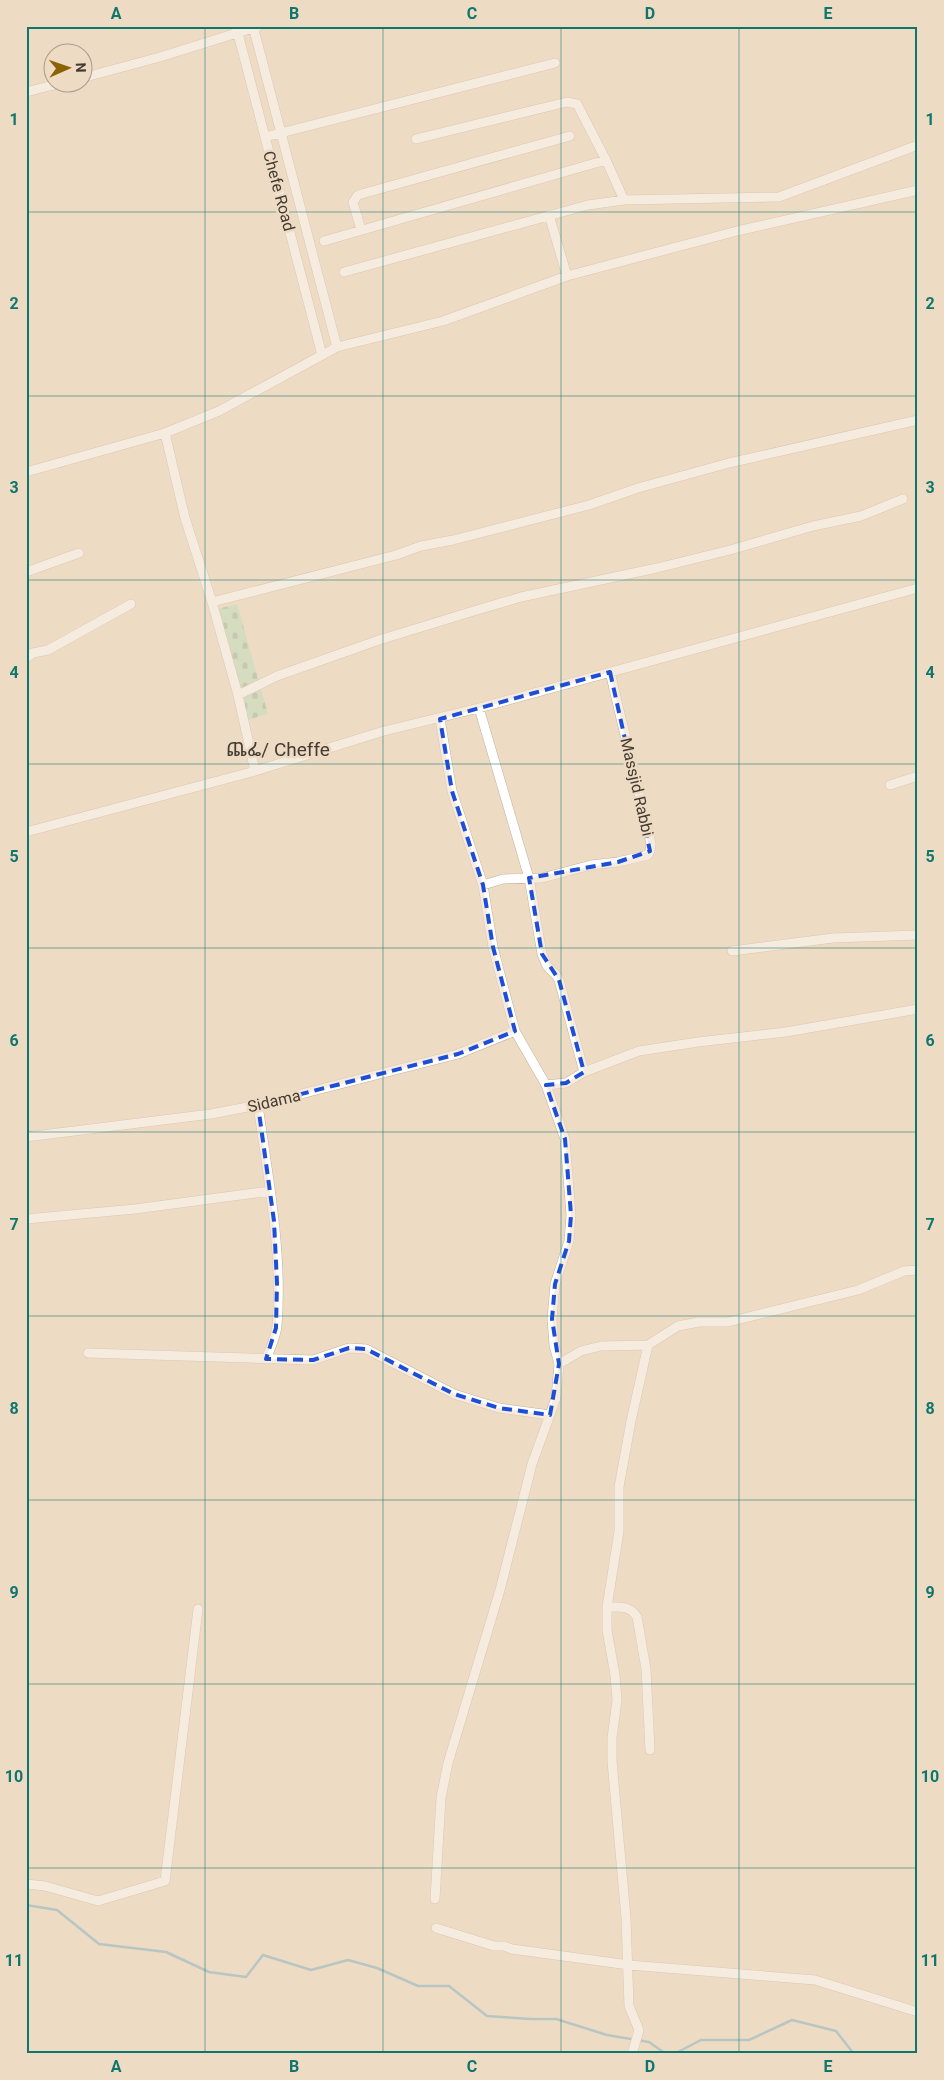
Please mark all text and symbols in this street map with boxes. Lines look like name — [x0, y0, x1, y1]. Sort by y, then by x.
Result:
text: A — [111, 4, 122, 23]
text: B — [289, 4, 299, 23]
text: C — [467, 4, 477, 23]
text: D — [645, 4, 655, 23]
text: E — [824, 4, 833, 23]
north arrow — [42, 42, 92, 92]
text: N — [73, 62, 89, 73]
text: 1 — [9, 110, 19, 129]
text: 1 — [925, 110, 935, 129]
street label: Chefe Road — [259, 149, 299, 233]
text: 2 — [9, 294, 19, 313]
text: 2 — [925, 294, 935, 313]
text: 3 — [9, 478, 19, 497]
text: 3 — [925, 478, 935, 497]
text: 4 — [9, 663, 19, 682]
text: 4 — [925, 663, 935, 682]
street label: Massjid Rabbi — [616, 736, 658, 838]
district label: ጨፌ/ Cheffe — [226, 738, 330, 761]
text: 5 — [9, 847, 19, 866]
text: 5 — [925, 847, 935, 866]
text: 6 — [9, 1031, 19, 1050]
text: 6 — [925, 1031, 935, 1050]
street label: Sidama — [246, 1086, 302, 1116]
text: 7 — [9, 1215, 19, 1234]
text: 7 — [925, 1215, 935, 1234]
text: 8 — [9, 1399, 19, 1418]
text: 8 — [925, 1399, 935, 1418]
text: 9 — [9, 1583, 19, 1602]
text: 9 — [925, 1583, 935, 1602]
text: 10 — [5, 1767, 23, 1786]
text: 10 — [921, 1767, 939, 1786]
text: 11 — [5, 1951, 23, 1970]
text: 11 — [921, 1951, 939, 1970]
text: A — [111, 2057, 122, 2076]
text: B — [289, 2057, 299, 2076]
text: C — [467, 2057, 477, 2076]
text: D — [645, 2057, 655, 2076]
text: E — [824, 2057, 833, 2076]

